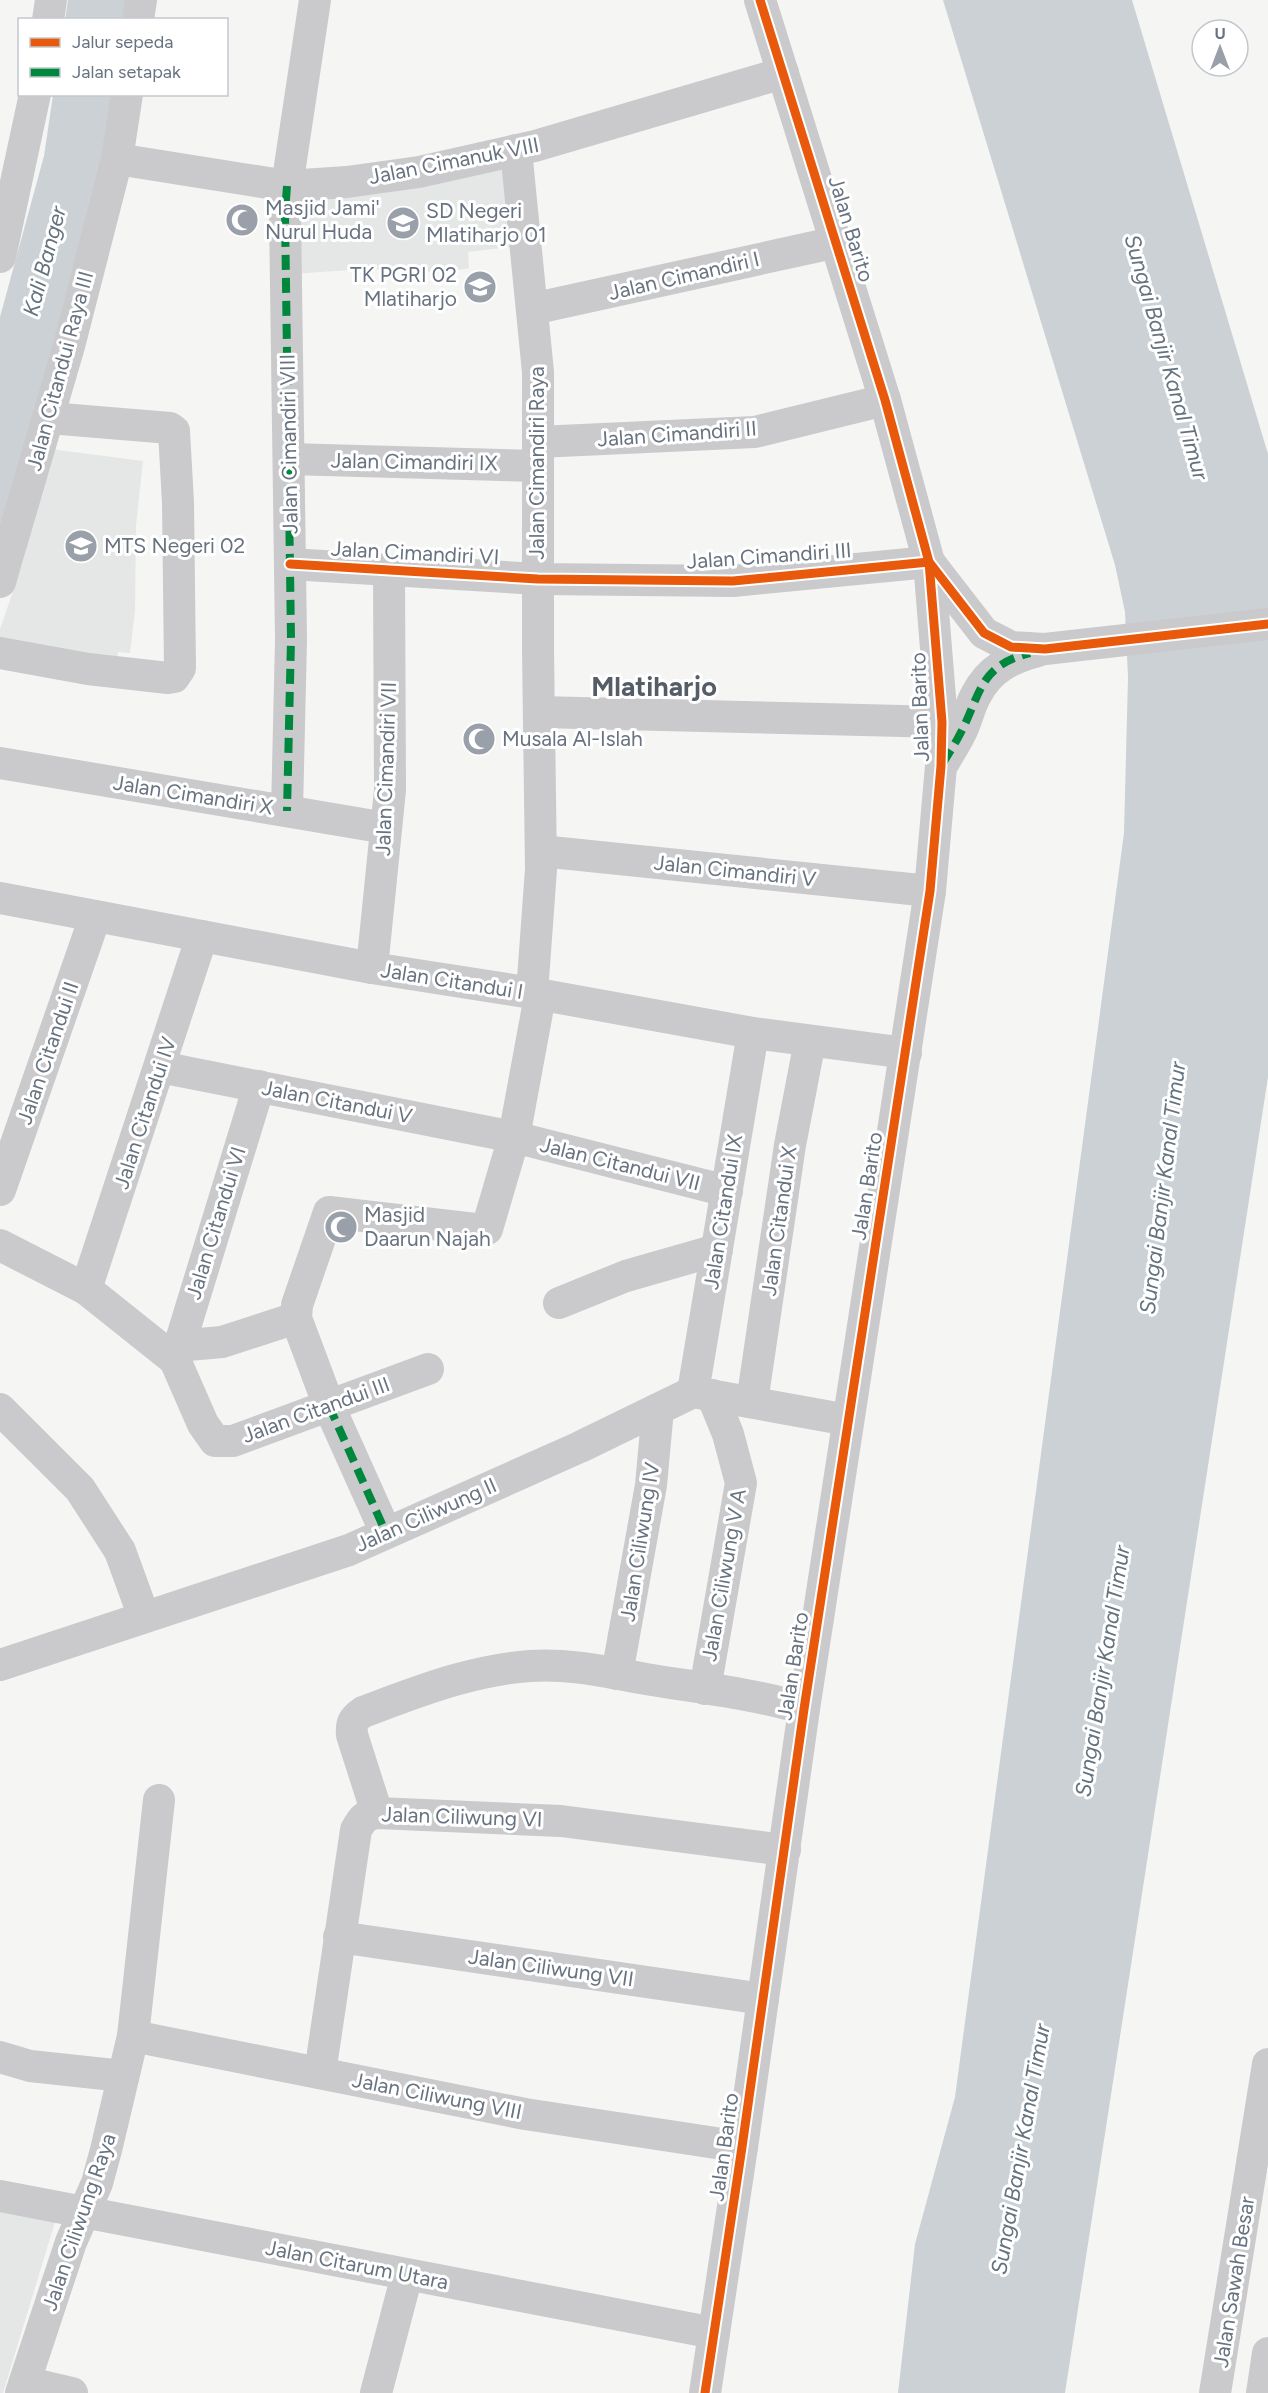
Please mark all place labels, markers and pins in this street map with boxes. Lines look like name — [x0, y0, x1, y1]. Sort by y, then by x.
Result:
place label: Masjid Jami' Nurul Huda — [265, 195, 380, 244]
place label: SD Negeri Mlatiharjo 01 — [426, 198, 547, 247]
mosque icon: Masjid Jami' Nurul Huda — [224, 202, 260, 238]
school or university icon: SD Negeri Mlatiharjo 01 — [385, 205, 421, 241]
place label: TK PGRI 02 Mlatiharjo — [350, 262, 457, 311]
school or university icon: TK PGRI 02 Mlatiharjo — [462, 269, 498, 305]
school or university icon: MTS Negeri 02 — [63, 528, 99, 564]
place label: MTS Negeri 02 — [104, 533, 245, 558]
mosque icon: Musala Al-Islah — [461, 721, 497, 757]
place label: Musala Al-Islah — [502, 726, 643, 751]
place label: Masjid Daarun Najah — [364, 1202, 491, 1251]
mosque icon: Masjid Daarun Najah — [323, 1209, 359, 1245]

